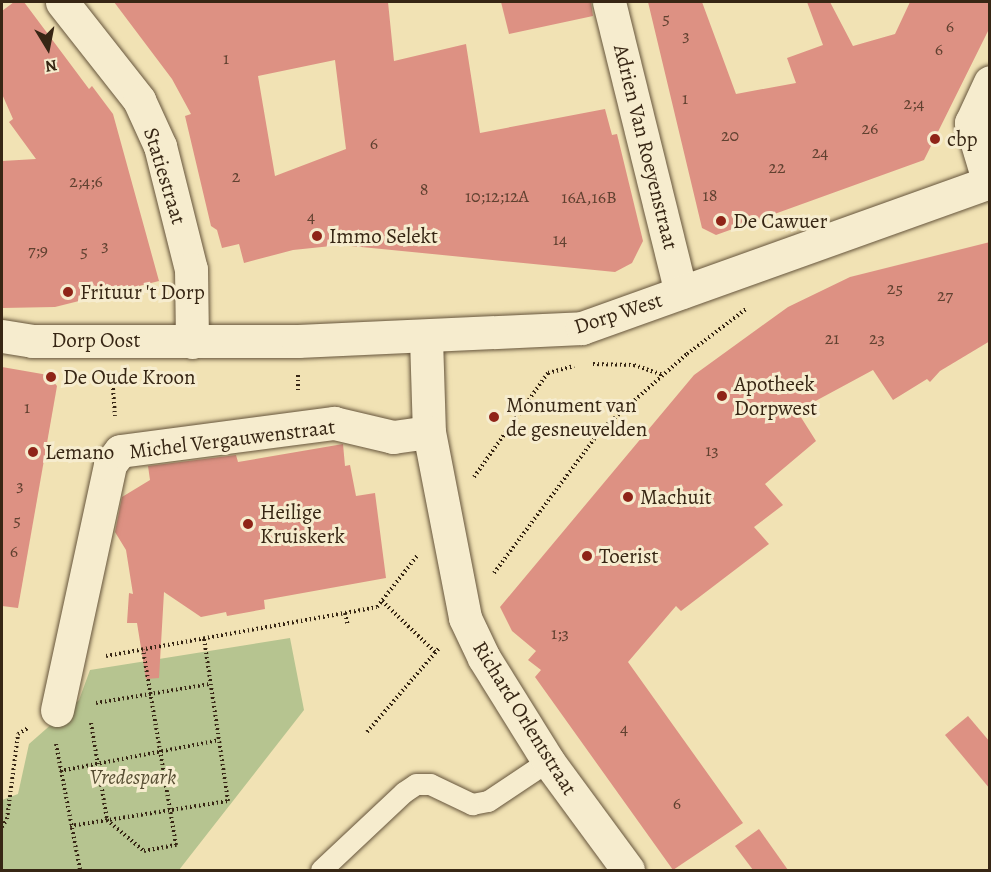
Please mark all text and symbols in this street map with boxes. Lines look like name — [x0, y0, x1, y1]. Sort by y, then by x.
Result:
house number: 5 — [662, 7, 670, 29]
house number: 6 — [946, 15, 954, 37]
north arrow — [18, 18, 78, 78]
house number: 3 — [682, 24, 690, 46]
house number: 6 — [935, 38, 943, 60]
street label: Adrien Van Roeyenstraat — [608, 42, 684, 252]
house number: 1 — [223, 47, 229, 69]
text: N — [43, 54, 59, 78]
house number: 1 — [682, 87, 688, 109]
house number: 2;4 — [904, 92, 924, 114]
house number: 26 — [862, 117, 878, 139]
house number: 20 — [721, 124, 739, 146]
street label: Statiestraat — [138, 125, 192, 227]
place label: cbp — [947, 126, 978, 152]
house number: 6 — [370, 132, 378, 154]
marker: cbp — [928, 132, 942, 146]
house number: 24 — [812, 141, 828, 163]
house number: 22 — [768, 156, 786, 178]
house number: 2 — [232, 165, 240, 187]
house number: 2;4;6 — [69, 170, 103, 192]
house number: 8 — [420, 178, 428, 200]
house number: 18 — [703, 184, 717, 206]
house number: 10;12;12A — [465, 185, 529, 207]
house number: 16A,16B — [561, 186, 617, 208]
house number: 4 — [307, 205, 315, 227]
place label: De Cawuer — [733, 208, 827, 234]
marker: De Cawuer — [714, 214, 728, 228]
place label: Immo Selekt — [329, 223, 438, 249]
house number: 14 — [553, 228, 567, 250]
marker: Immo Selekt — [310, 229, 324, 243]
house number: 3 — [101, 234, 109, 256]
house number: 7;9 — [28, 239, 48, 261]
house number: 5 — [80, 240, 88, 262]
house number: 25 — [887, 277, 903, 299]
place label: Frituur 't Dorp — [80, 279, 205, 305]
house number: 27 — [937, 284, 953, 306]
marker: Frituur 't Dorp — [61, 285, 75, 299]
street label: Dorp West — [571, 287, 665, 339]
street label: Dorp Oost — [52, 327, 140, 353]
house number: 21 — [825, 327, 839, 349]
house number: 23 — [869, 327, 885, 349]
place label: De Oude Kroon — [63, 364, 196, 390]
marker: De Oude Kroon — [44, 370, 58, 384]
place label: Apotheek Dorpwest — [734, 371, 817, 421]
marker: Apotheek Dorpwest — [715, 389, 729, 403]
place label: Monument van de gesneuvelden — [506, 392, 647, 442]
house number: 1 — [24, 396, 30, 418]
marker: Monument van de gesneuvelden — [487, 410, 501, 424]
street label: Michel Vergauwenstraat — [127, 414, 337, 464]
place label: Lemano — [45, 439, 114, 465]
house number: 13 — [705, 439, 719, 461]
marker: Lemano — [26, 445, 40, 459]
house number: 3 — [16, 474, 24, 496]
place label: Machuit — [640, 484, 712, 510]
marker: Machuit — [621, 490, 635, 504]
place label: Heilige Kruiskerk — [260, 499, 345, 549]
house number: 5 — [13, 509, 21, 531]
marker: Heilige Kruiskerk — [241, 517, 255, 531]
house number: 6 — [10, 540, 18, 562]
place label: Toerist — [599, 543, 658, 569]
marker: Toerist — [580, 549, 594, 563]
house number: 1;3 — [551, 622, 569, 644]
street label: Richard Orlentstraat — [467, 636, 583, 800]
house number: 4 — [620, 717, 628, 739]
park label: Vredespark — [90, 764, 176, 790]
house number: 6 — [673, 792, 681, 814]

